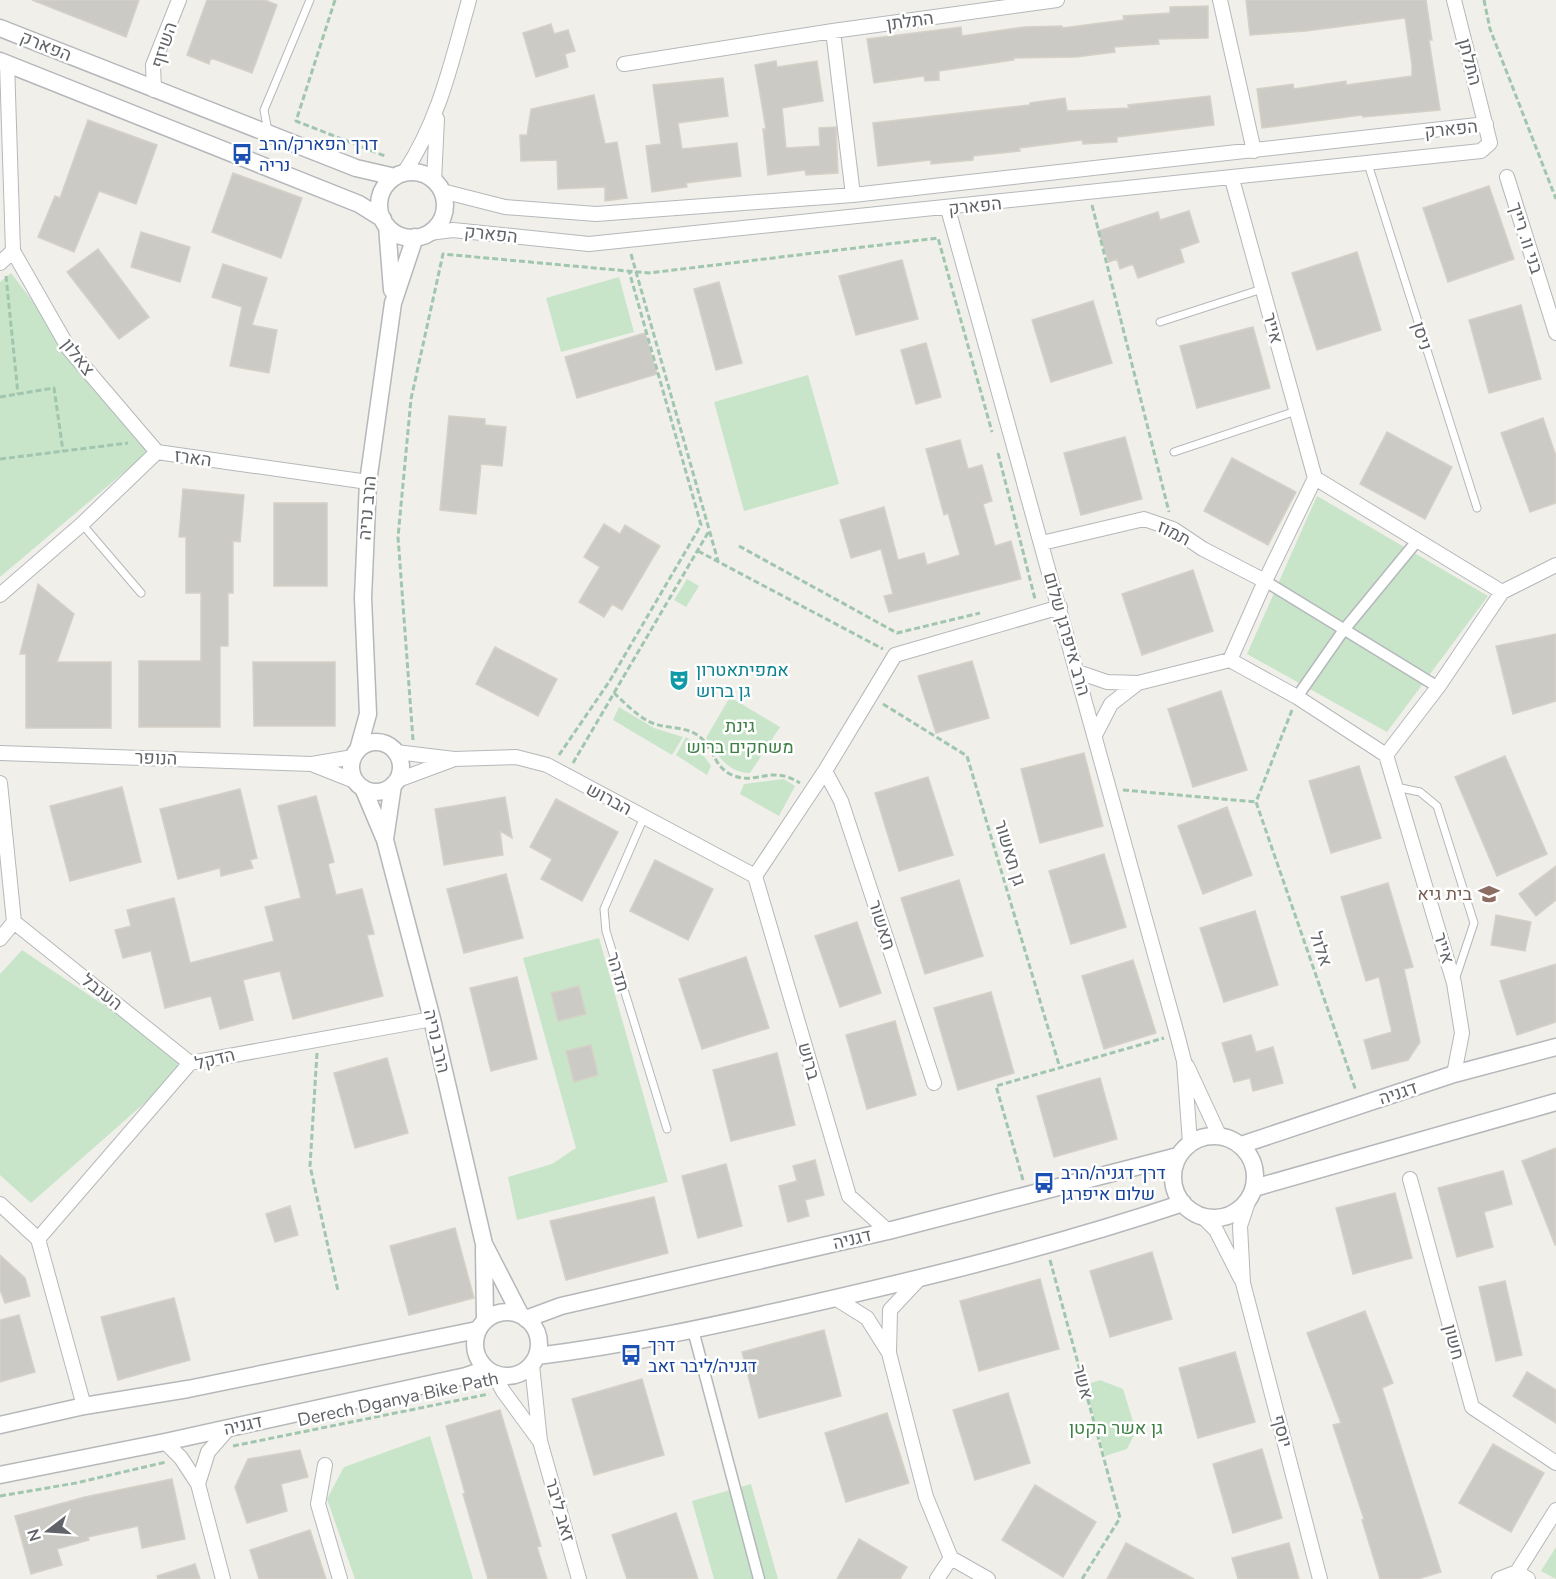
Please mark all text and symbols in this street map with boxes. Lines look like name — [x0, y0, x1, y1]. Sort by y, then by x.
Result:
street label: התלתן — [885, 6, 935, 36]
street label: השיזף — [145, 19, 183, 71]
street label: הפארק — [17, 25, 75, 67]
street label: התלתן — [1452, 36, 1488, 88]
street label: הפארק — [1423, 114, 1479, 144]
place label: דרך הפארק/הרב נריה — [259, 132, 378, 177]
bus stop icon: דרך הפארק/הרב נריה — [230, 142, 254, 166]
street label: הפארק — [947, 191, 1003, 221]
street label: בני וו. רייך — [1503, 199, 1549, 277]
street label: הפארק — [463, 219, 519, 249]
street label: אייר — [1257, 310, 1289, 346]
street label: ניסן — [1406, 319, 1438, 353]
street label: צאלון — [56, 333, 100, 381]
street label: הארז — [173, 444, 213, 472]
street label: הרב נריה — [352, 475, 382, 541]
street label: תמוז — [1153, 515, 1195, 551]
street label: הרב איפרגן שלום — [1038, 569, 1096, 699]
place label: אמפיתאטרון גן ברוש — [696, 658, 789, 703]
theatre icon: אמפיתאטרון גן ברוש — [667, 668, 691, 692]
park label: גינת משחקים ברוש — [686, 714, 794, 759]
street label: הנופר — [134, 745, 178, 771]
street label: הברוש — [582, 777, 636, 821]
street label: גן תאשור — [989, 817, 1031, 889]
place label: בית גיא — [1417, 882, 1473, 906]
school or university icon: בית גיא — [1477, 882, 1501, 906]
street label: תאשור — [863, 897, 901, 953]
street label: אלול — [1304, 928, 1338, 970]
street label: אייר — [1428, 930, 1460, 966]
street label: תדהר — [601, 949, 635, 995]
street label: הענבל — [76, 968, 128, 1016]
street label: הרב נריה — [418, 1007, 456, 1075]
street label: ברוש — [792, 1039, 826, 1083]
street label: הדקל — [192, 1042, 238, 1076]
street label: דגניה — [1376, 1076, 1420, 1110]
place label: דרך דגניה/הרב שלום איפרגן — [1061, 1161, 1166, 1206]
bus stop icon: דרך דגניה/הרב שלום איפרגן — [1032, 1171, 1056, 1195]
street label: דגניה — [830, 1223, 874, 1255]
street label: חשון — [1438, 1322, 1470, 1362]
place label: דרך דגניה/ליבר זאב — [648, 1333, 757, 1378]
bus stop icon: דרך דגניה/ליבר זאב — [619, 1343, 643, 1367]
street label: אשר — [1067, 1362, 1099, 1402]
street label: Derech Dganya Bike Path — [295, 1366, 501, 1432]
street label: דגניה — [221, 1409, 265, 1441]
street label: יוסף — [1266, 1412, 1298, 1450]
park label: גן אשר הקטן — [1069, 1416, 1163, 1440]
street label: זאב ליבר — [540, 1475, 580, 1545]
north arrow — [18, 1501, 78, 1561]
text: N — [22, 1526, 47, 1544]

